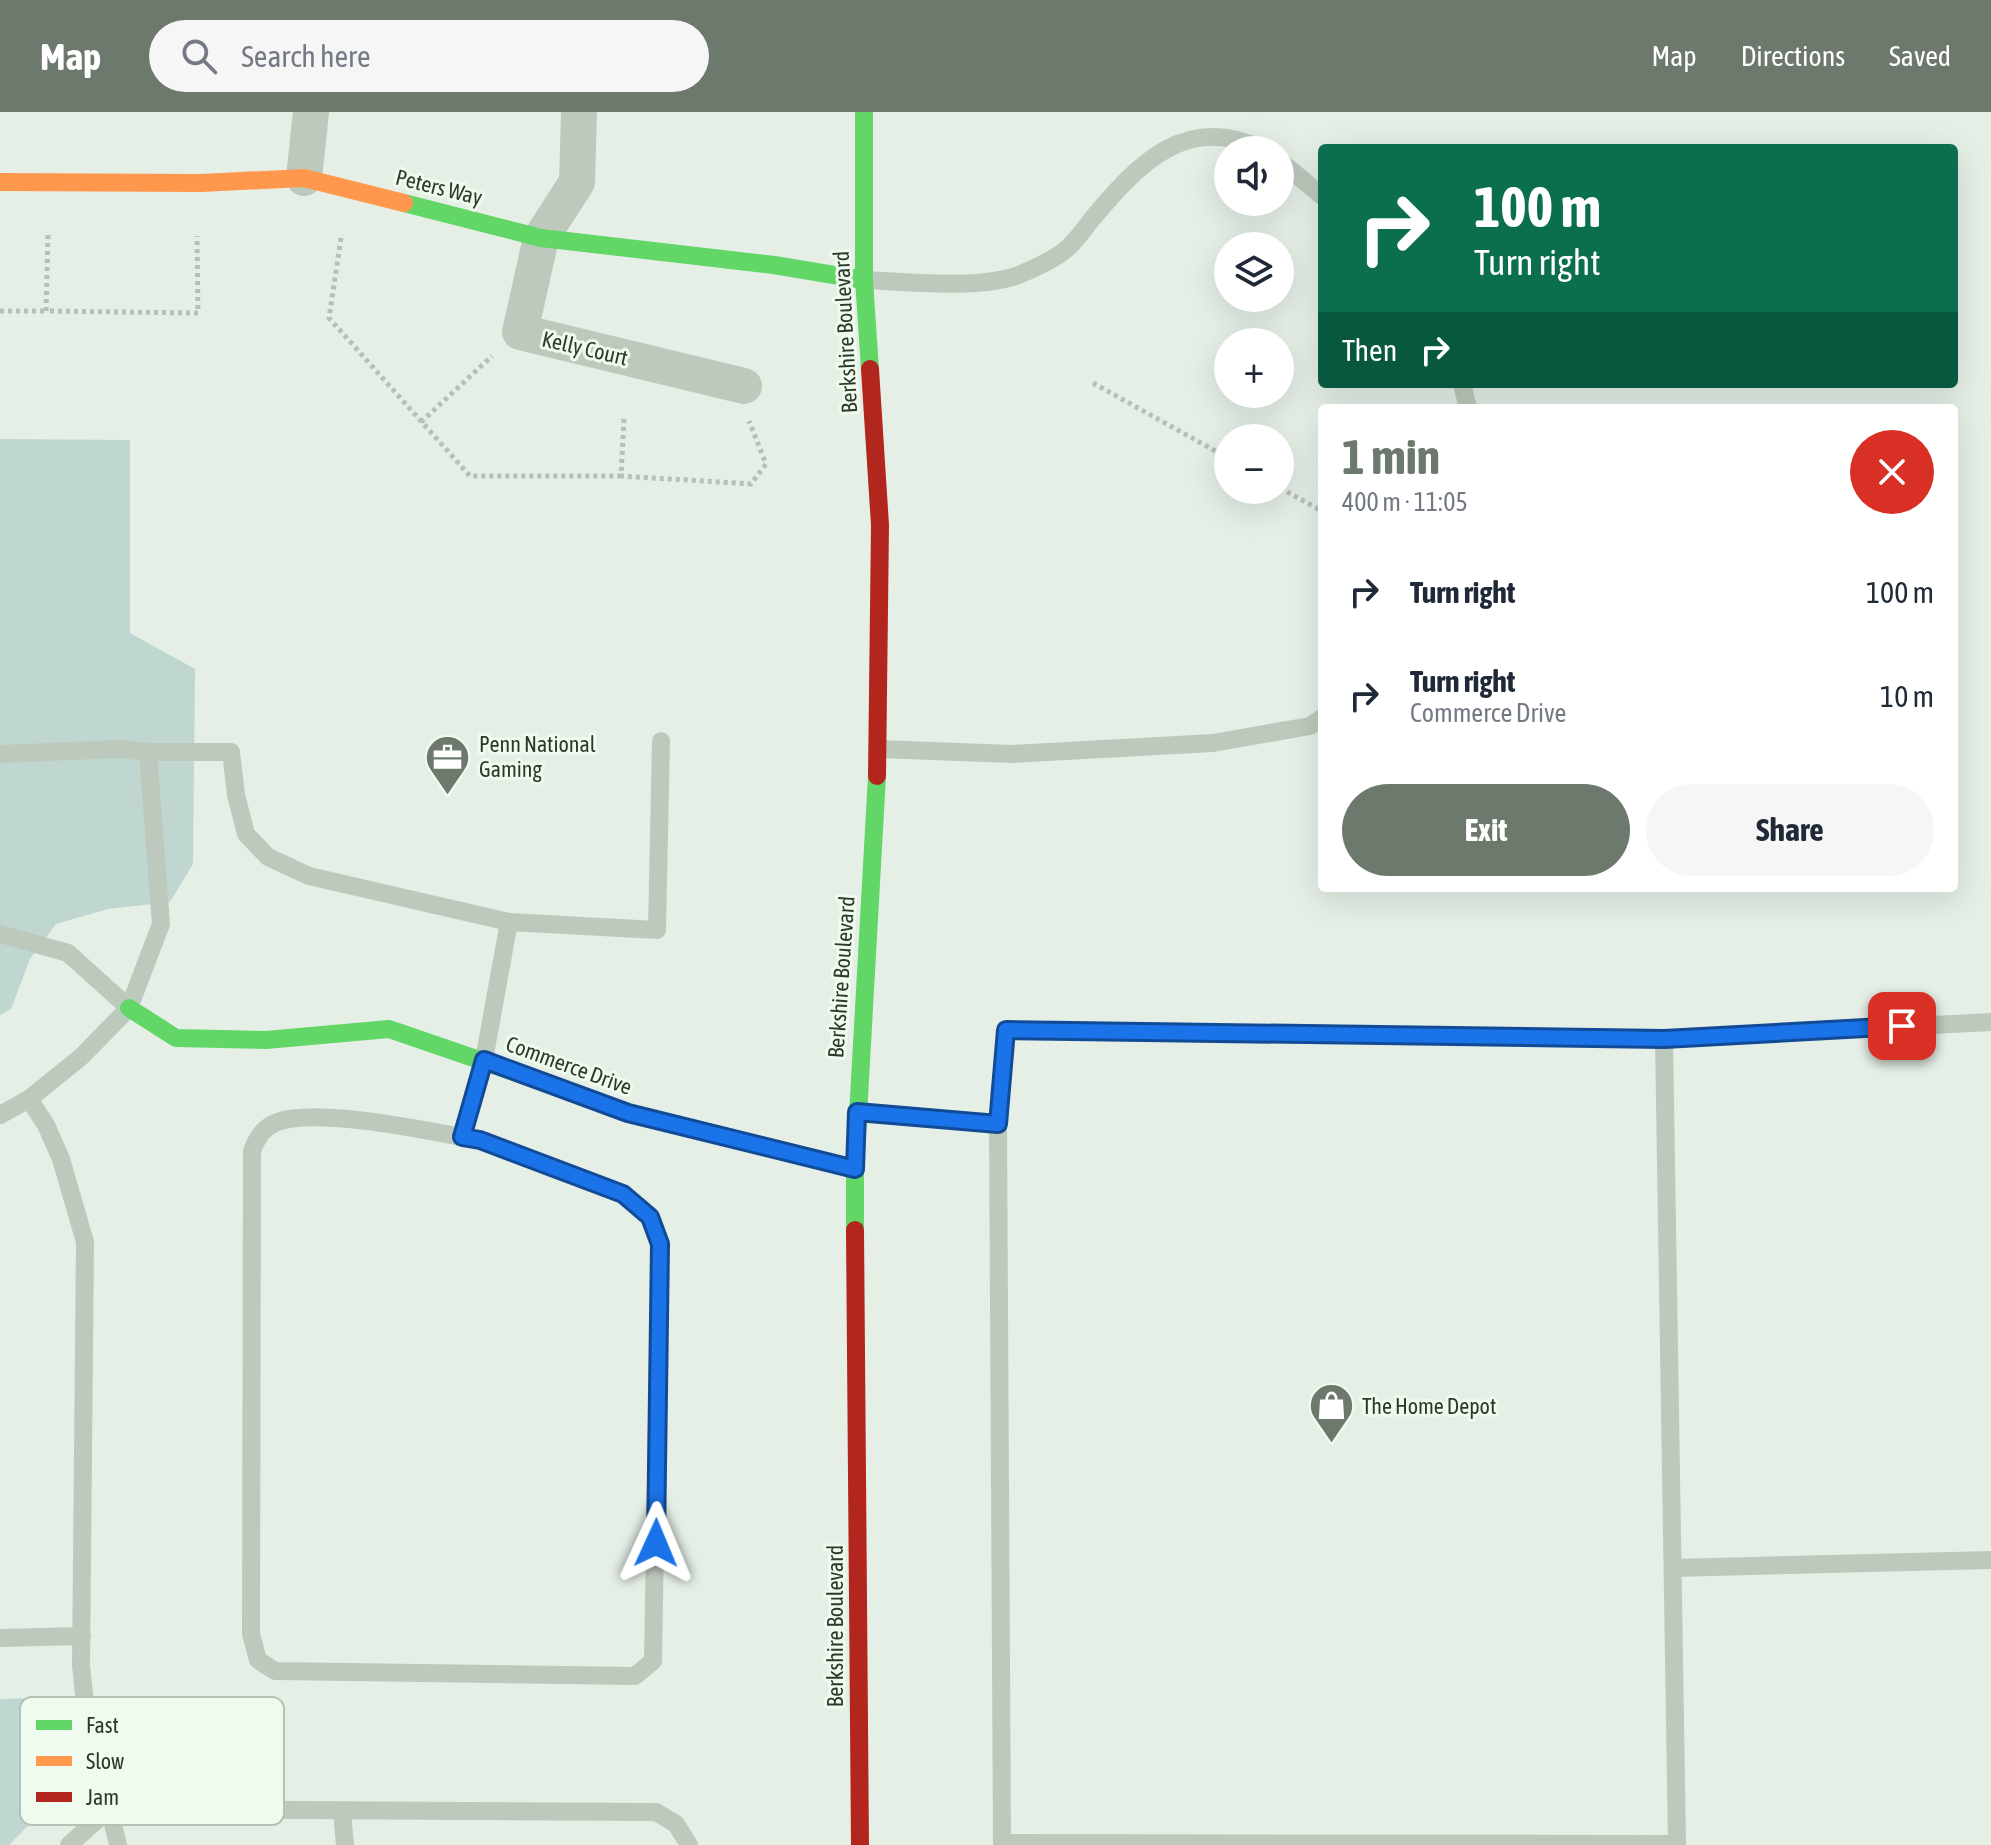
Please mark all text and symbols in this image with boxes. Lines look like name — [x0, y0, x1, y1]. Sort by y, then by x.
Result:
search box — [149, 20, 709, 92]
icon: search — [177, 34, 221, 78]
text: Map — [40, 35, 101, 78]
text: Search here — [241, 39, 371, 73]
text: Map — [1652, 40, 1697, 72]
text: Directions — [1741, 40, 1845, 72]
text: Saved — [1889, 40, 1951, 72]
map controls — [1214, 136, 1294, 504]
button: sound — [1214, 136, 1294, 216]
street label: Peters Way — [393, 164, 485, 210]
text: 100 m — [1474, 175, 1601, 239]
icon: right — [1342, 176, 1446, 280]
button: layers — [1214, 232, 1294, 312]
text: Turn right — [1474, 241, 1601, 283]
street label: Berkshire Boulevard — [828, 250, 862, 414]
street label: Kelly Court — [540, 326, 630, 370]
button: + — [1214, 328, 1294, 408]
icon: right — [1413, 328, 1457, 372]
text: Then — [1342, 333, 1397, 367]
button: − — [1214, 424, 1294, 504]
text: 1 min — [1342, 429, 1440, 484]
button: close — [1850, 430, 1934, 514]
text: 400 m · 11:05 — [1342, 487, 1468, 517]
icon: right — [1342, 570, 1386, 614]
text: Turn right — [1410, 575, 1516, 609]
text: 100 m — [1866, 575, 1934, 609]
text: Turn right — [1410, 664, 1516, 698]
icon: right — [1342, 674, 1386, 718]
text: 10 m — [1880, 679, 1934, 713]
text: Commerce Drive — [1410, 698, 1566, 728]
place label: Penn National Gaming — [479, 731, 596, 782]
office icon: Penn National Gaming — [424, 733, 472, 796]
button: Exit — [1342, 784, 1630, 876]
button: Share — [1646, 784, 1934, 876]
street label: Berkshire Boulevard — [822, 895, 860, 1059]
pin — [1868, 992, 1936, 1060]
icon: arrive — [1880, 1004, 1924, 1048]
street label: Commerce Drive — [502, 1030, 636, 1100]
shop icon: The Home Depot — [1307, 1382, 1355, 1445]
place label: The Home Depot — [1362, 1393, 1496, 1419]
position arrow — [614, 1501, 698, 1585]
street label: Berkshire Boulevard — [822, 1545, 848, 1707]
legend — [20, 1697, 284, 1825]
text: Fast — [86, 1712, 119, 1738]
text: Slow — [86, 1748, 124, 1774]
text: Jam — [86, 1784, 119, 1810]

